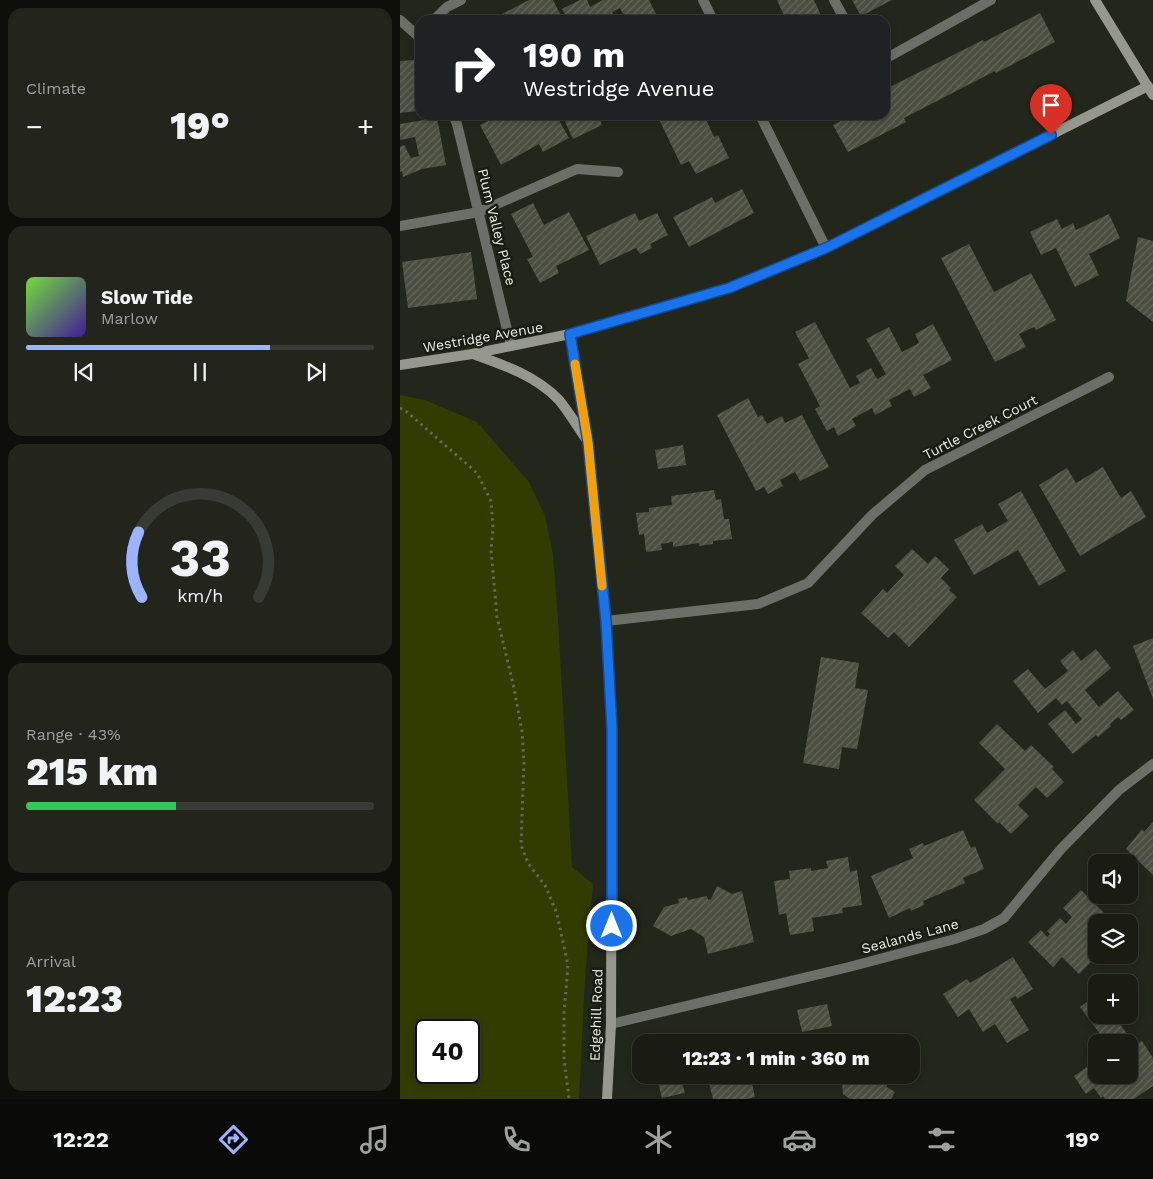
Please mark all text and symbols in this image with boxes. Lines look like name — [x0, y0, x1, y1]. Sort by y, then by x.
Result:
text: 190 m — [523, 34, 625, 76]
icon: right — [440, 35, 505, 100]
text: Westridge Avenue — [523, 76, 714, 101]
text: Climate — [26, 79, 86, 98]
pin — [1030, 84, 1072, 135]
icon: arrive — [1037, 91, 1065, 119]
text: 19° — [170, 104, 230, 148]
text: − — [26, 110, 43, 143]
text: + — [357, 110, 374, 143]
street label: Plum Valley Place — [475, 167, 519, 287]
text: Slow Tide — [101, 286, 193, 309]
text: Marlow — [101, 309, 158, 328]
street label: Westridge Avenue — [422, 319, 544, 355]
icon: previous — [70, 358, 98, 386]
icon: pause — [186, 358, 214, 386]
icon: next — [302, 358, 330, 386]
street label: Turtle Creek Court — [920, 391, 1040, 463]
text: 33 — [169, 528, 231, 589]
text: km/h — [177, 585, 223, 606]
text: Range · 43% — [26, 725, 121, 744]
text: 215 km — [26, 750, 158, 794]
map controls — [1088, 854, 1138, 1084]
button: sound — [1088, 854, 1138, 904]
position arrow — [585, 899, 637, 951]
button: layers — [1088, 914, 1138, 964]
street label: Sealands Lane — [860, 915, 960, 957]
text: Arrival — [26, 952, 76, 971]
street label: Edgehill Road — [586, 969, 606, 1061]
button: + — [1088, 974, 1138, 1024]
text: 12:23 — [26, 977, 123, 1021]
speed limit sign: 40 — [415, 1019, 480, 1084]
button: − — [1088, 1034, 1138, 1084]
text: 12:23 · 1 min · 360 m — [683, 1047, 869, 1070]
icon: directions — [216, 1122, 251, 1157]
icon: music — [357, 1122, 392, 1157]
icon: phone — [499, 1122, 534, 1157]
icon: climate — [641, 1122, 676, 1157]
icon: car — [782, 1122, 817, 1157]
icon: filters — [924, 1122, 959, 1157]
text: 12:22 — [53, 1127, 109, 1152]
text: 19° — [1066, 1127, 1100, 1152]

